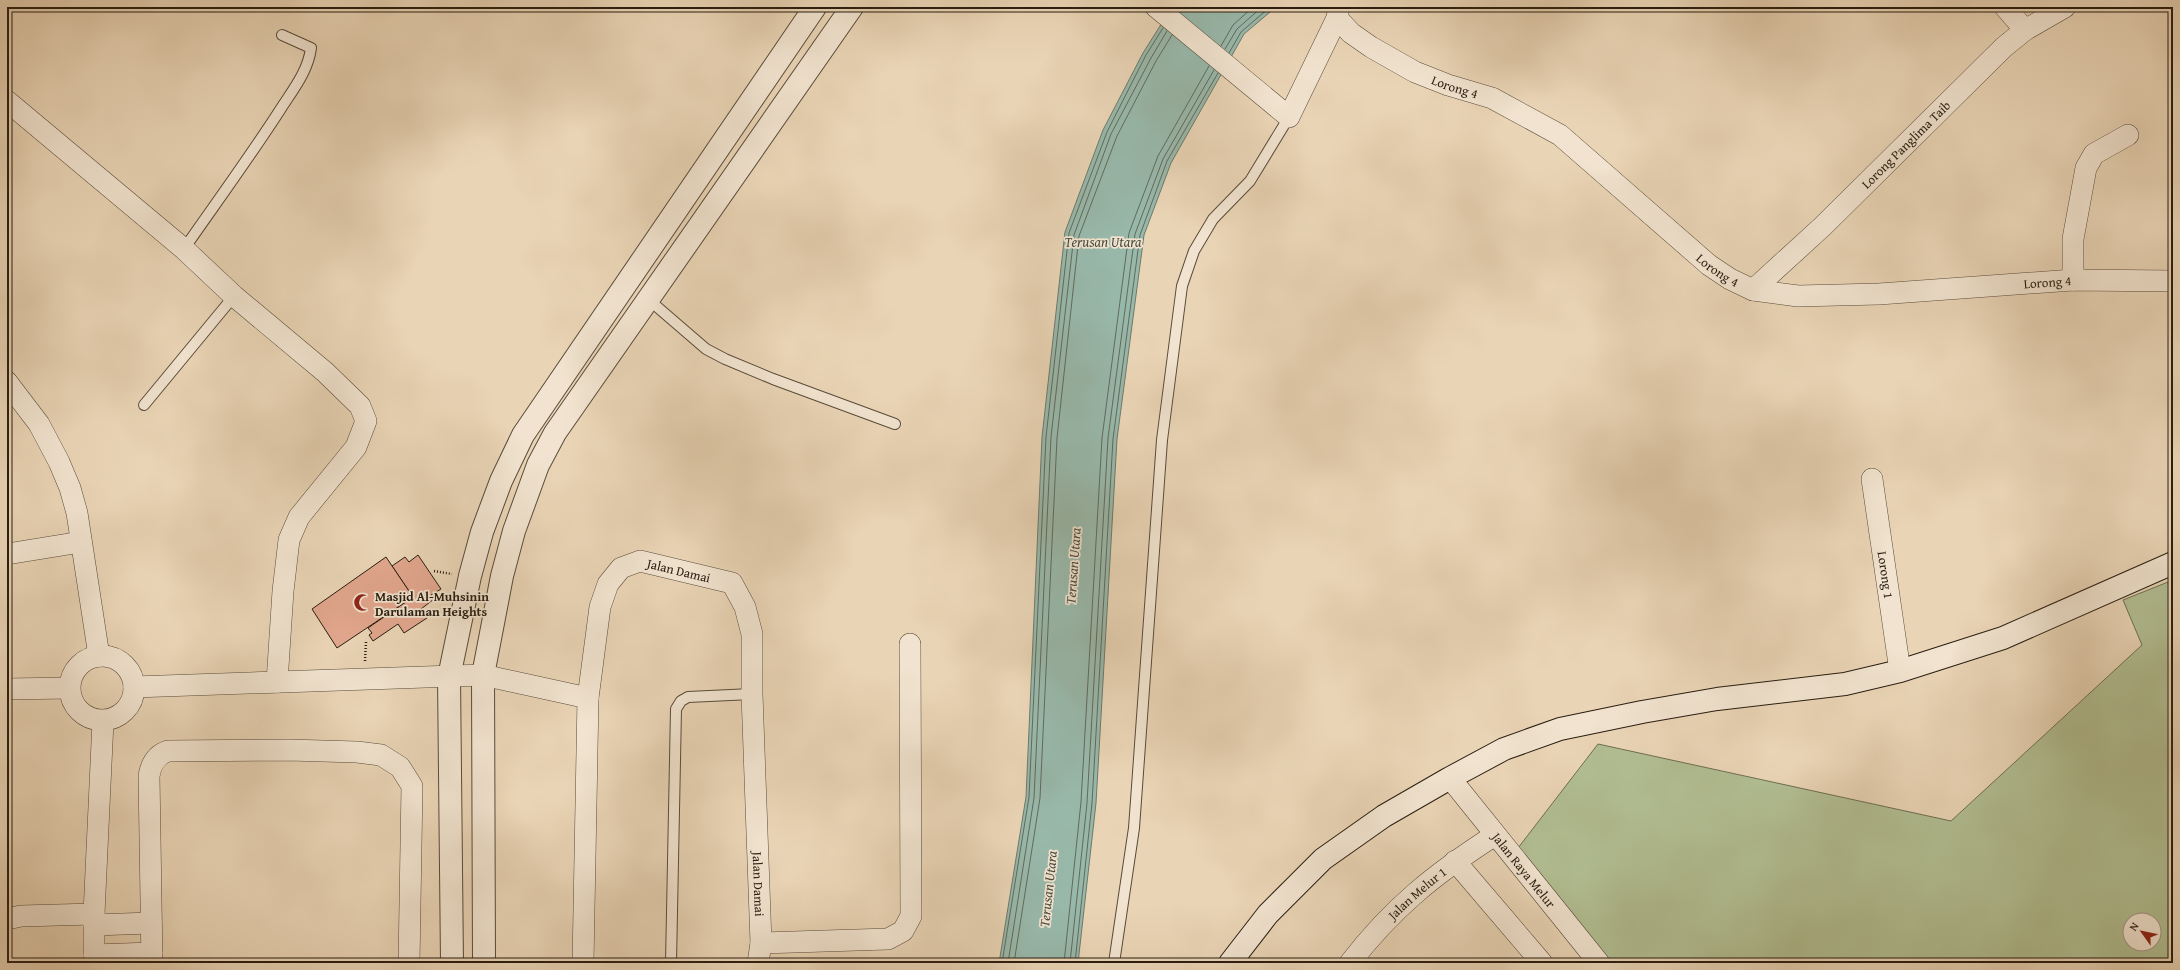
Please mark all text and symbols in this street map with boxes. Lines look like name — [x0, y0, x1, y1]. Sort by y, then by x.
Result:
street label: Lorong 4 — [1429, 70, 1480, 103]
street label: Lorong Panglima Taib — [1857, 96, 1955, 193]
water label: Terusan Utara — [1065, 232, 1142, 252]
street label: Lorong 4 — [1692, 249, 1742, 292]
street label: Lorong 4 — [2023, 271, 2072, 294]
water label: Terusan Utara — [1060, 526, 1086, 605]
street label: Lorong 1 — [1873, 550, 1898, 600]
street label: Jalan Damai — [643, 554, 713, 588]
place label: Masjid Al-Muhsinin Darulaman Heights — [375, 587, 489, 621]
mosque icon: Masjid Al-Muhsinin Darulaman Heights — [352, 593, 372, 613]
street label: Jalan Raya Melur — [1486, 827, 1560, 913]
street label: Jalan Damai — [748, 849, 769, 917]
water label: Terusan Utara — [1034, 849, 1062, 928]
street label: Jalan Melur 1 — [1382, 863, 1450, 925]
north arrow — [2122, 912, 2162, 952]
text: N — [2125, 919, 2143, 934]

